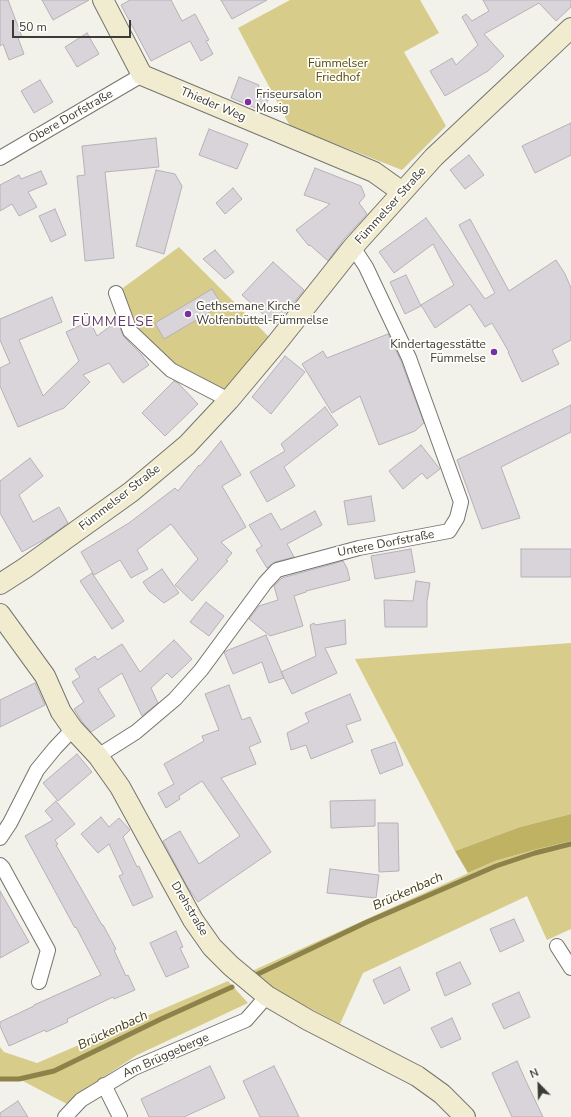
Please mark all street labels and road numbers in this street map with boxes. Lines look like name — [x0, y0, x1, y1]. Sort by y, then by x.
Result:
street label: Thieder Weg — [178, 85, 248, 125]
street label: Obere Dorfstraße — [26, 87, 116, 147]
street label: Fümmelser Straße — [353, 164, 429, 248]
street label: Fümmelser Straße — [77, 462, 163, 534]
street label: Untere Dorfstraße — [336, 528, 436, 560]
street label: Drehstraße — [167, 879, 211, 939]
street label: Am Brüggeberge — [121, 1031, 211, 1081]

